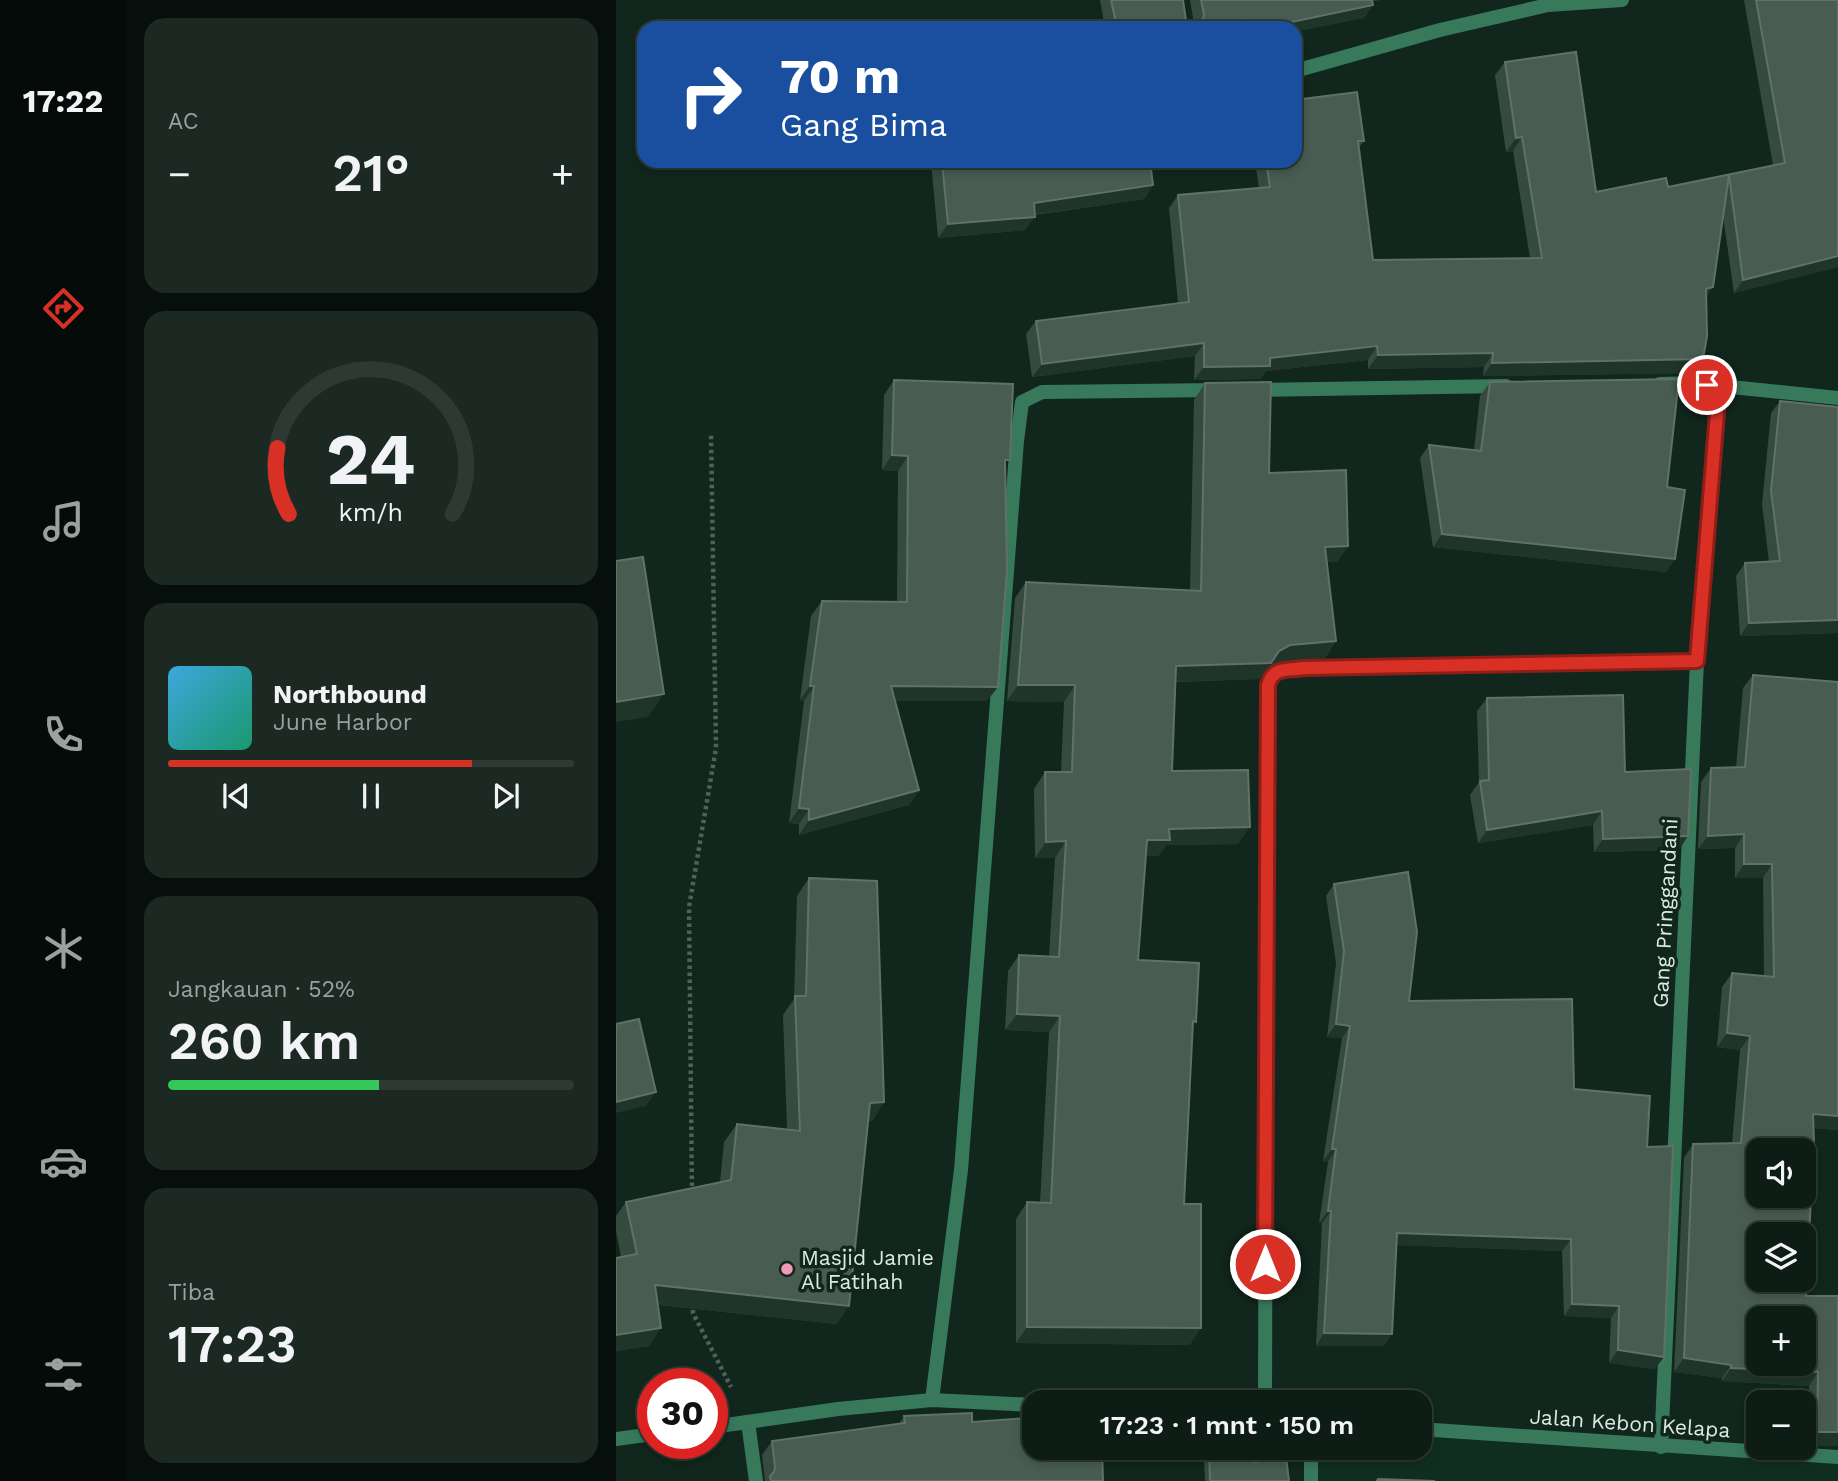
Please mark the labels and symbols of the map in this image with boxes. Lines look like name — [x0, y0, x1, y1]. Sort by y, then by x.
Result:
pin — [1677, 355, 1737, 415]
street label: Gang Pringgandani — [1648, 818, 1682, 1008]
position arrow — [1228, 1227, 1302, 1301]
place label: Masjid Jamie Al Fatihah — [801, 1245, 934, 1294]
marker: Masjid Jamie Al Fatihah — [779, 1261, 795, 1277]
speed limit sign: 30 — [637, 1368, 728, 1459]
street label: Jalan Kebon Kelapa — [1529, 1404, 1731, 1442]

